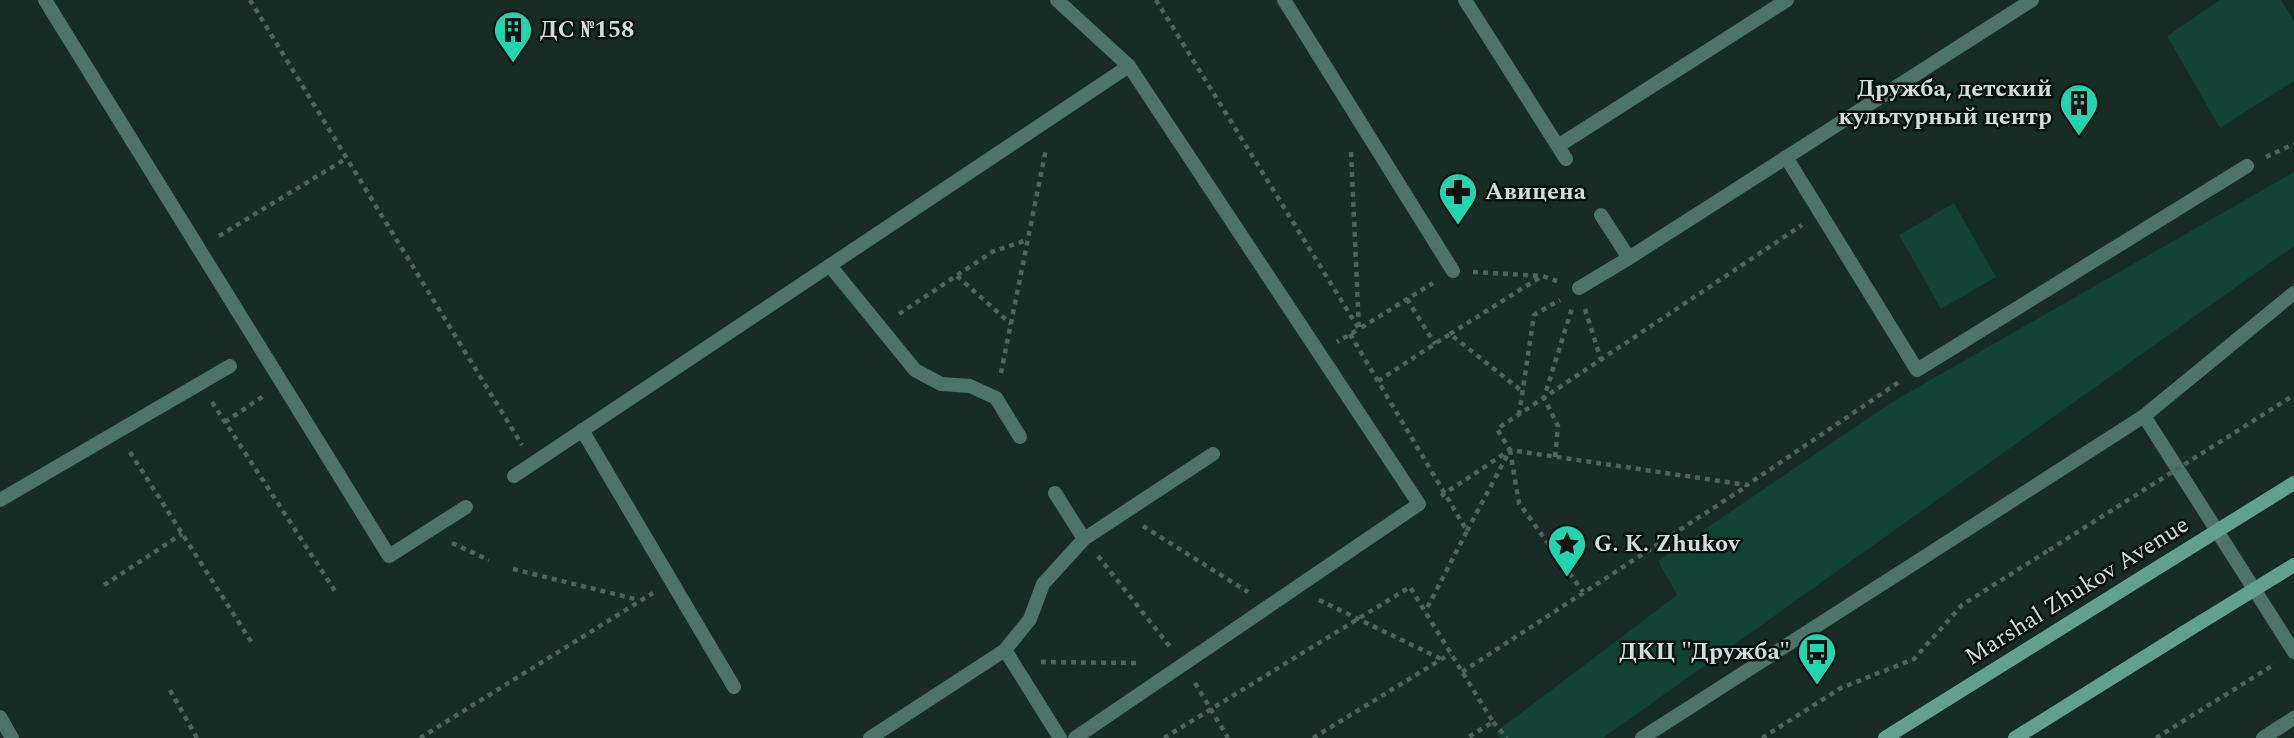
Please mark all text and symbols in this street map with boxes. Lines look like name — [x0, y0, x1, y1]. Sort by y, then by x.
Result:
building icon: ДС №158 — [492, 9, 534, 64]
place label: ДС №158 — [540, 12, 635, 48]
place label: Дружба, детский культурный центр — [1838, 71, 2052, 135]
building icon: Дружба, детский культурный центр — [2058, 82, 2100, 137]
pharmacy icon: Авицена — [1437, 171, 1479, 226]
place label: Авицена — [1485, 174, 1587, 210]
street label: Marshal Zhukov Avenue — [1958, 507, 2196, 675]
place icon: G. K. Zhukov — [1546, 523, 1588, 578]
place label: G. K. Zhukov — [1594, 526, 1741, 562]
bus stop icon: ДКЦ "Дружба" — [1796, 631, 1838, 686]
place label: ДКЦ "Дружба" — [1619, 634, 1790, 670]

